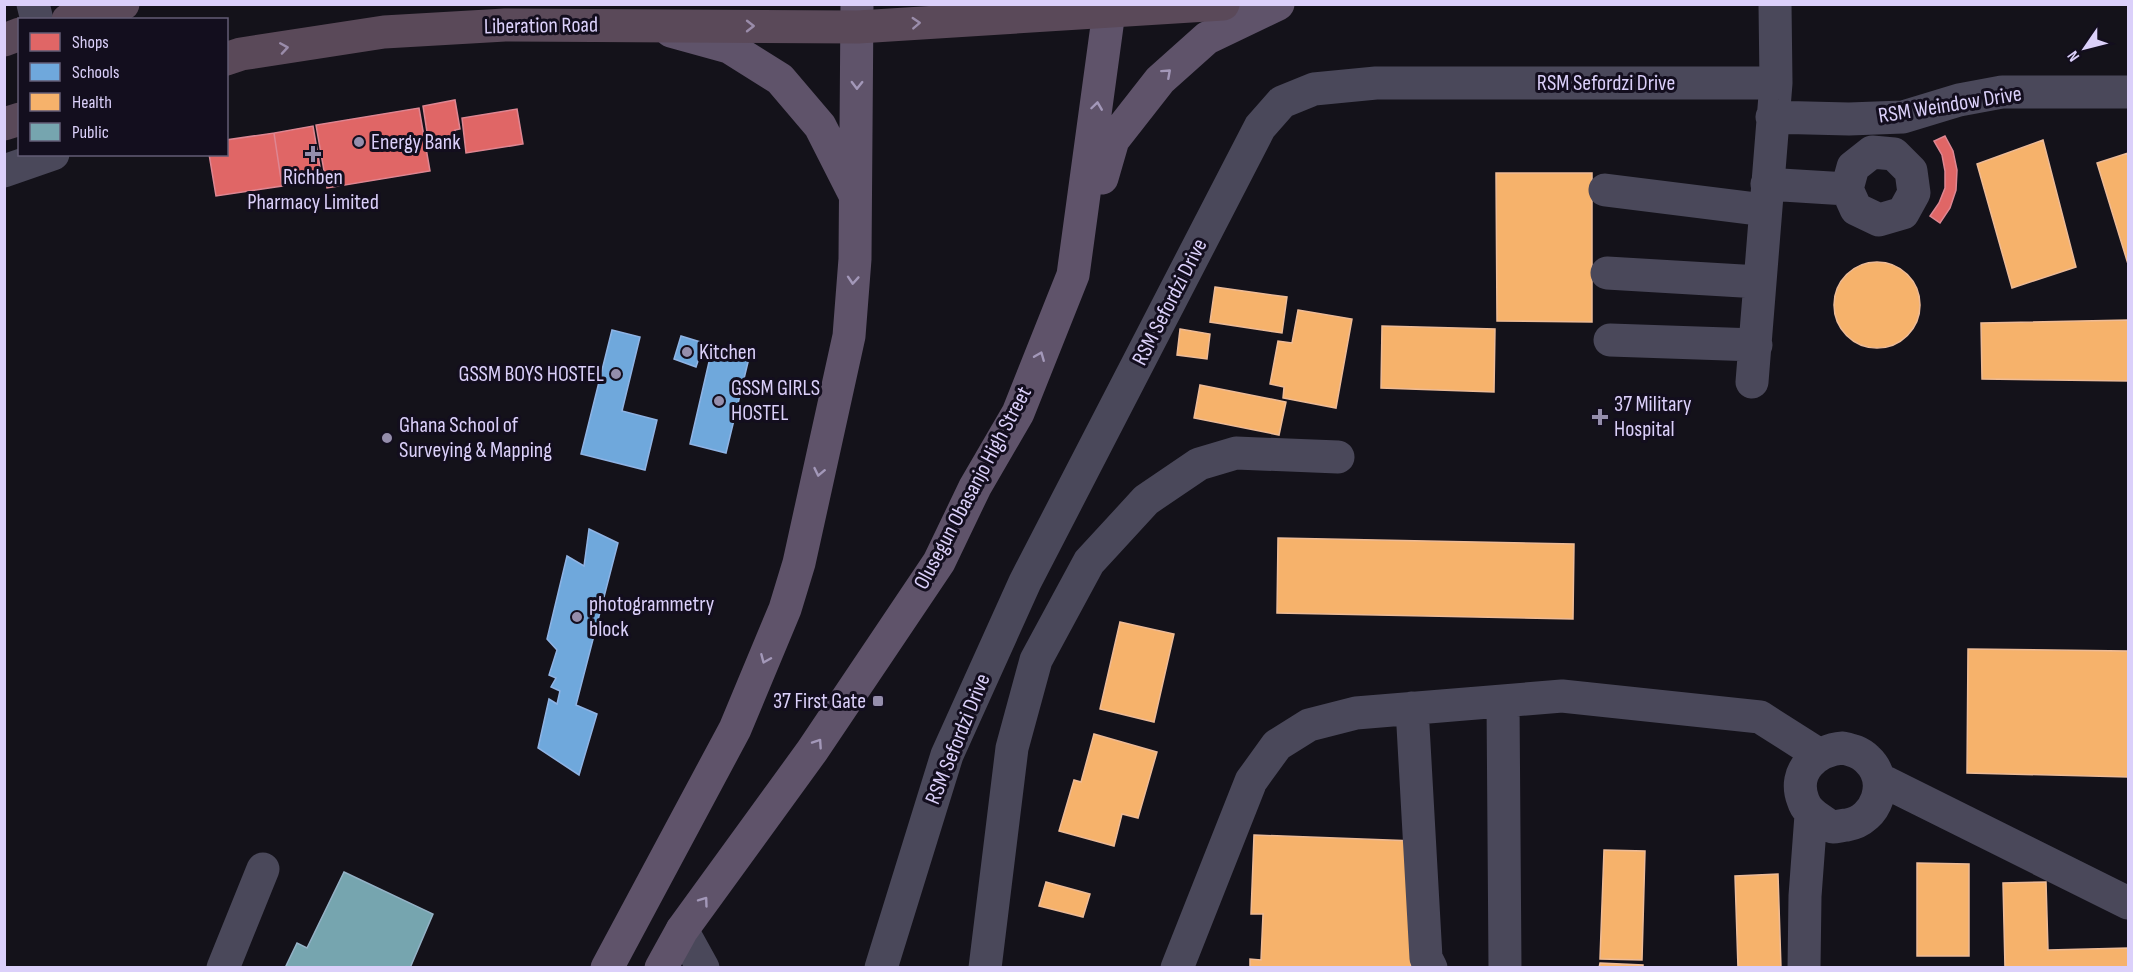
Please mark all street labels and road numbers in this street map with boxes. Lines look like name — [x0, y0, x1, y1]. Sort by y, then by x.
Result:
street label: Liberation Road — [484, 12, 598, 40]
street label: RSM Sefordzi Drive — [1537, 70, 1675, 97]
street label: RSM Weindow Drive — [1876, 80, 2024, 130]
street label: RSM Sefordzi Drive — [1127, 234, 1213, 370]
street label: Olusegun Obasanjo High Street — [908, 382, 1038, 594]
street label: RSM Sefordzi Drive — [920, 670, 996, 808]

